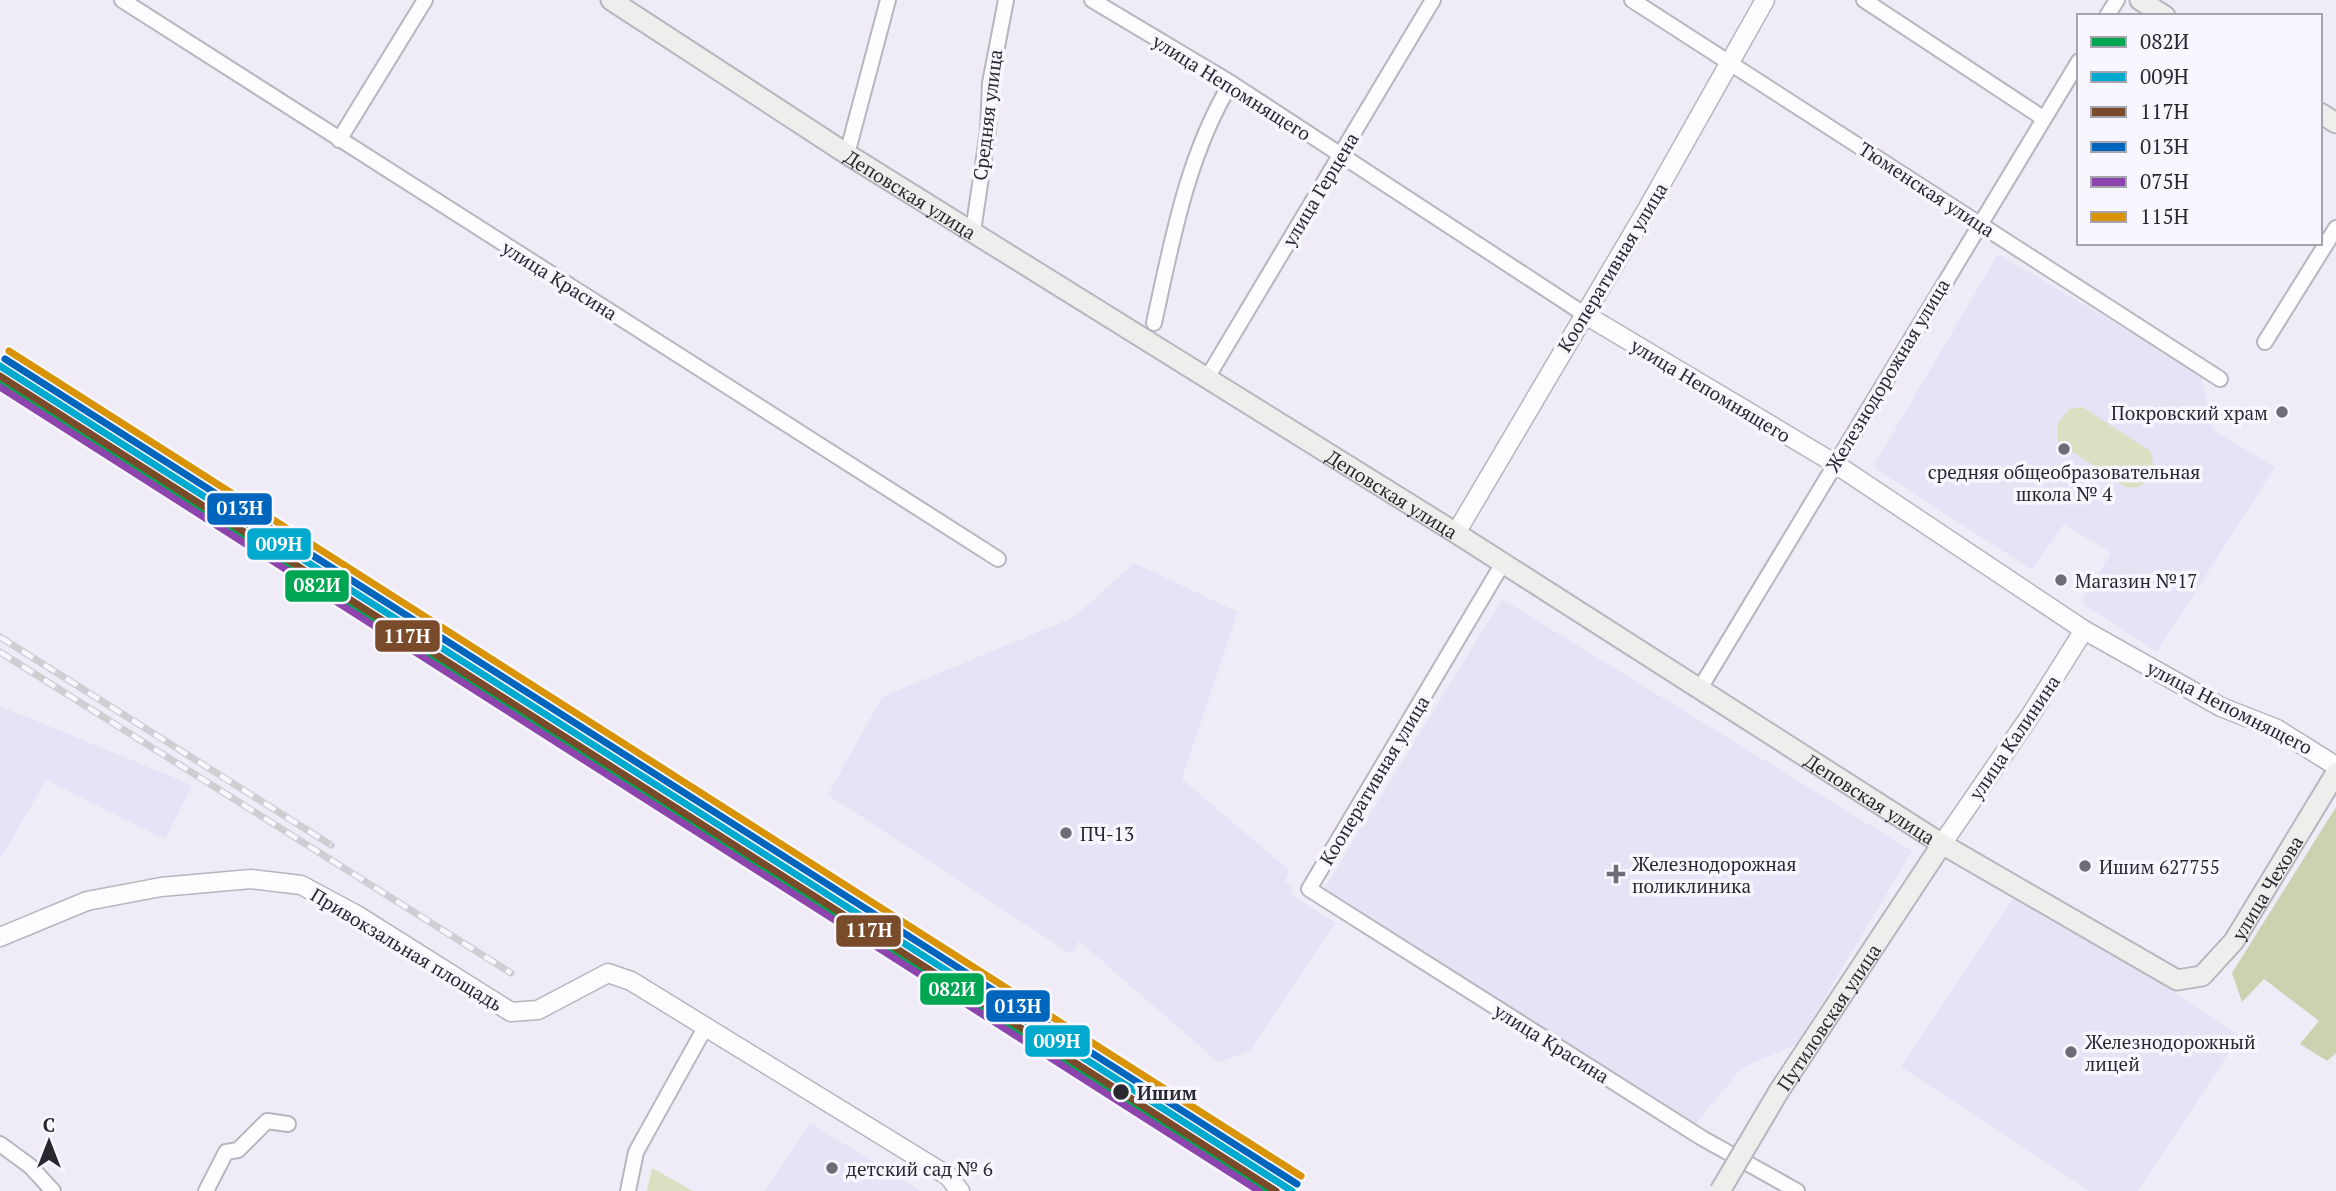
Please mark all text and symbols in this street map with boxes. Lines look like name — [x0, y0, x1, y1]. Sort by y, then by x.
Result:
legend — [2077, 14, 2322, 245]
text: 082И — [2140, 27, 2189, 55]
street label: улица Непомнящего — [1147, 28, 1316, 146]
street label: Средняя улица — [967, 48, 1007, 182]
text: 009Н — [2140, 62, 2189, 90]
text: 117Н — [2140, 97, 2189, 125]
street label: улица Герцена — [1276, 127, 1364, 251]
text: 013Н — [2140, 132, 2189, 160]
street label: Тюменская улица — [1854, 136, 2000, 242]
street label: Деповская улица — [840, 143, 982, 244]
text: 075Н — [2140, 167, 2189, 195]
street label: Кооперативная улица — [1551, 177, 1673, 356]
text: 115Н — [2140, 202, 2189, 230]
street label: улица Красина — [497, 234, 623, 326]
street label: Железнодорожная улица — [1819, 273, 1955, 476]
street label: улица Непомнящего — [1626, 332, 1796, 448]
place label: Покровский храм — [2111, 400, 2268, 425]
marker: Покровский храм — [2274, 404, 2290, 420]
marker: средняя общеобразовательная школа № 4 — [2056, 441, 2072, 457]
street label: Деповская улица — [1322, 443, 1463, 544]
place label: средняя общеобразовательная школа № 4 — [1928, 459, 2200, 506]
line badge: 013Н — [206, 492, 273, 526]
text: 013Н — [217, 495, 264, 520]
line badge: 009Н — [246, 527, 312, 561]
text: 009Н — [256, 531, 303, 556]
place label: Магазин №17 — [2075, 568, 2197, 593]
line badge: 082И — [284, 569, 350, 603]
text: 082И — [293, 572, 341, 597]
marker: Магазин №17 — [2053, 572, 2069, 588]
line badge: 117Н — [374, 619, 441, 653]
text: 117Н — [384, 623, 431, 648]
street label: улица Непомнящего — [2142, 654, 2317, 760]
street label: улица Калинина — [1962, 669, 2065, 805]
street label: Кооперативная улица — [1313, 690, 1435, 869]
street label: Деповская улица — [1800, 747, 1941, 849]
place label: ПЧ-13 — [1080, 821, 1134, 846]
marker: ПЧ-13 — [1058, 825, 1074, 841]
street label: улица Чехова — [2225, 830, 2308, 945]
place label: Железнодорожная поликлиника — [1632, 851, 1797, 898]
place label: Ишим 627755 — [2099, 854, 2220, 879]
marker: Ишим 627755 — [2077, 858, 2093, 874]
marker: Железнодорожная поликлиника — [1606, 864, 1626, 884]
street label: Привокзальная площадь — [306, 882, 508, 1016]
line badge: 117Н — [835, 914, 902, 948]
text: 117Н — [846, 917, 893, 942]
street label: Путиловская улица — [1770, 938, 1886, 1095]
line badge: 082И — [919, 972, 985, 1006]
text: 082И — [928, 976, 976, 1001]
line badge: 013Н — [985, 989, 1051, 1023]
text: 013Н — [995, 993, 1042, 1018]
street label: улица Красина — [1489, 997, 1615, 1089]
line badge: 009Н — [1024, 1024, 1091, 1058]
text: 009Н — [1034, 1028, 1081, 1053]
place label: Железнодорожный лицей — [2085, 1029, 2256, 1076]
marker: Железнодорожный лицей — [2063, 1044, 2079, 1060]
place label: Ишим — [1137, 1080, 1197, 1105]
marker: Ишим — [1111, 1082, 1131, 1102]
north arrow — [14, 1107, 84, 1177]
text: С — [43, 1112, 55, 1137]
place label: детский сад № 6 — [846, 1156, 993, 1181]
marker: детский сад № 6 — [824, 1160, 840, 1176]

